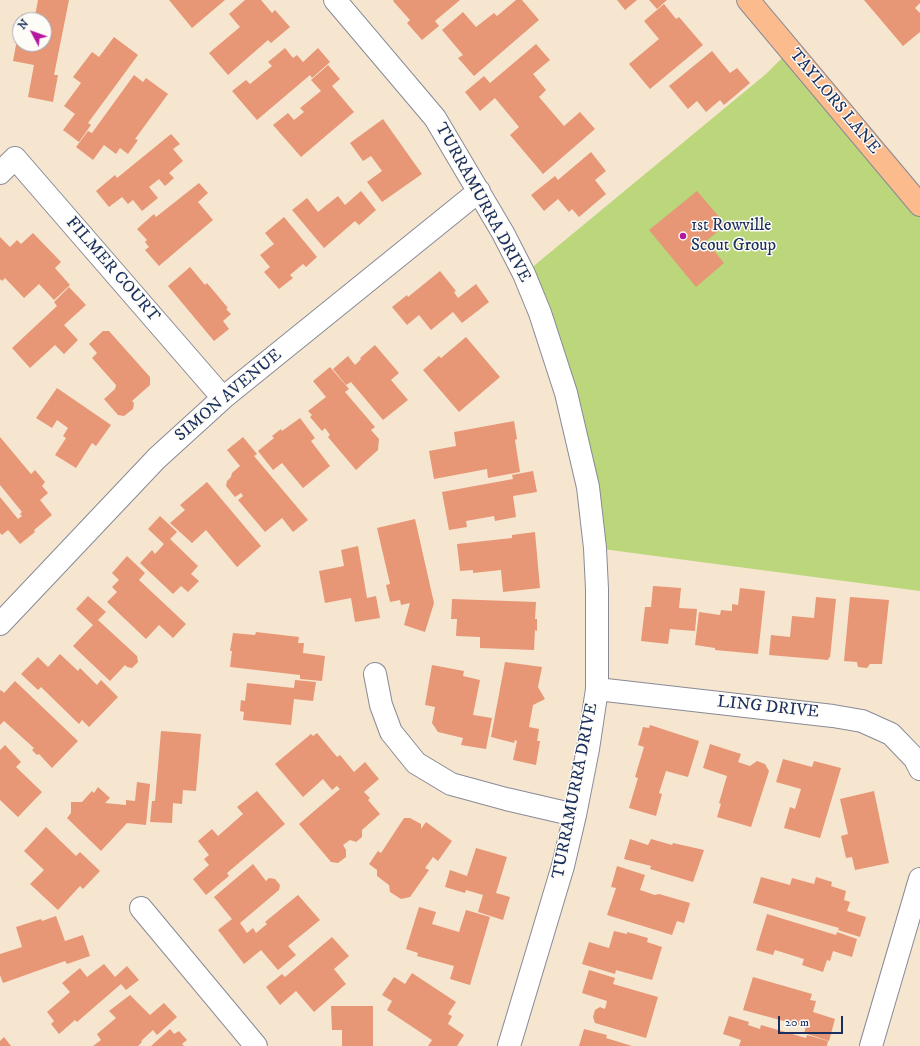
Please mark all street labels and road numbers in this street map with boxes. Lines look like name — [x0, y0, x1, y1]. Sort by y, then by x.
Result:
street label: TAYLORS LANE — [784, 45, 884, 159]
street label: TURRAMURRA DRIVE — [430, 120, 534, 286]
street label: FILMER COURT — [61, 213, 163, 327]
street label: SIMON AVENUE — [171, 345, 287, 447]
street label: LING DRIVE — [716, 693, 820, 723]
street label: TURRAMURRA DRIVE — [549, 701, 603, 881]

